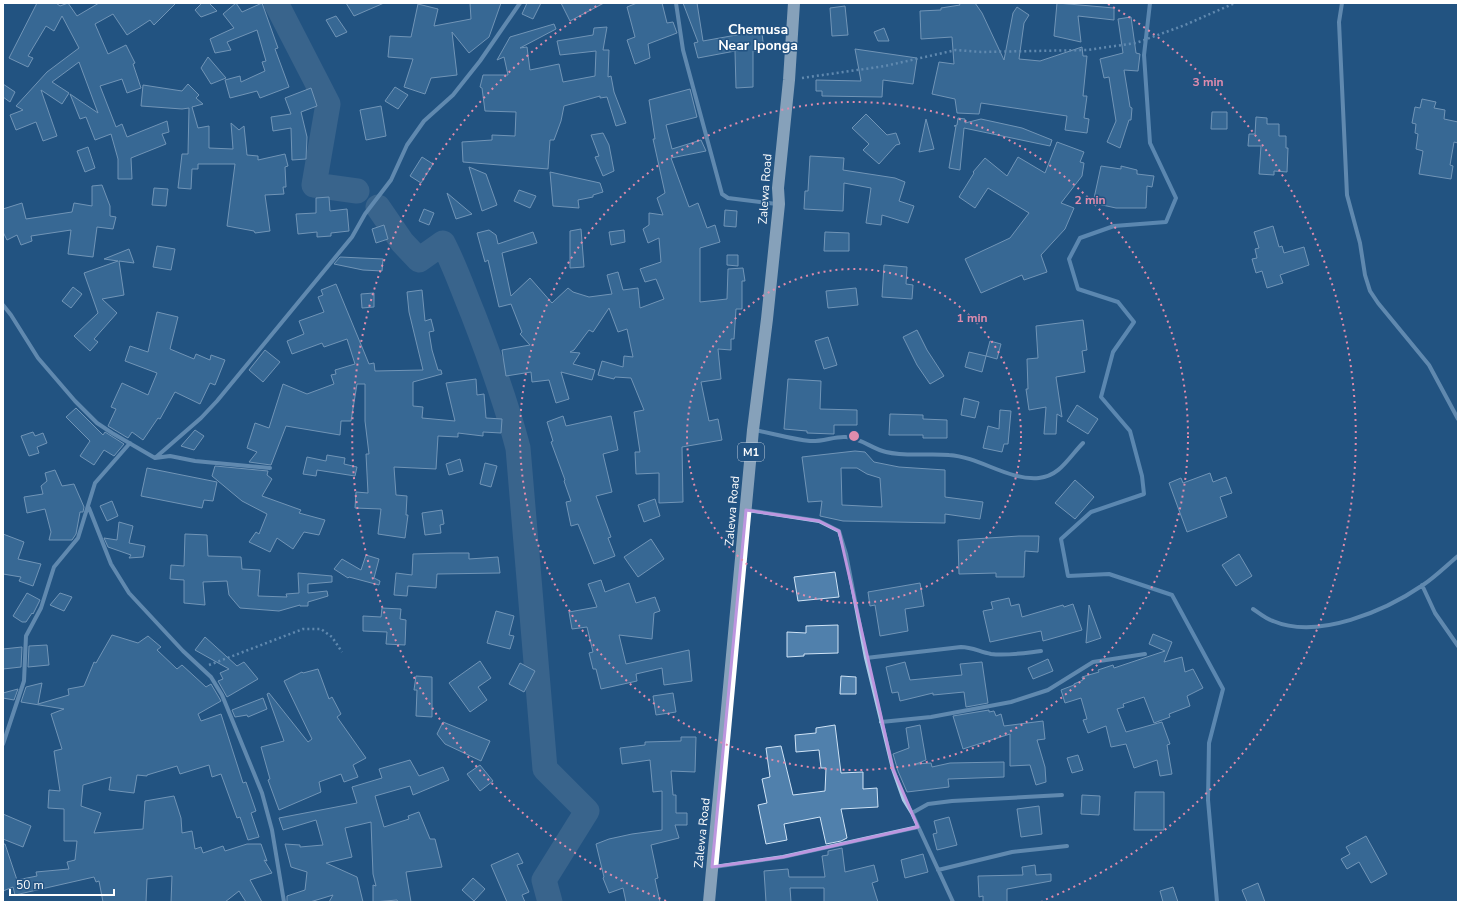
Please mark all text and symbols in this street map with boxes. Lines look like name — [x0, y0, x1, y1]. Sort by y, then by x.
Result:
district label: Chemusa Near Iponga — [718, 20, 798, 55]
text: 3 min — [1192, 74, 1224, 90]
street label: Zalewa Road — [755, 153, 775, 225]
text: 2 min — [1074, 192, 1106, 208]
text: 1 min — [956, 310, 988, 326]
centre of rings — [847, 429, 861, 443]
road number: M1 — [738, 443, 764, 461]
street label: Zalewa Road — [721, 475, 743, 547]
street label: Zalewa Road — [690, 797, 714, 869]
scale bar — [10, 871, 114, 897]
text: 50 m — [16, 877, 44, 893]

